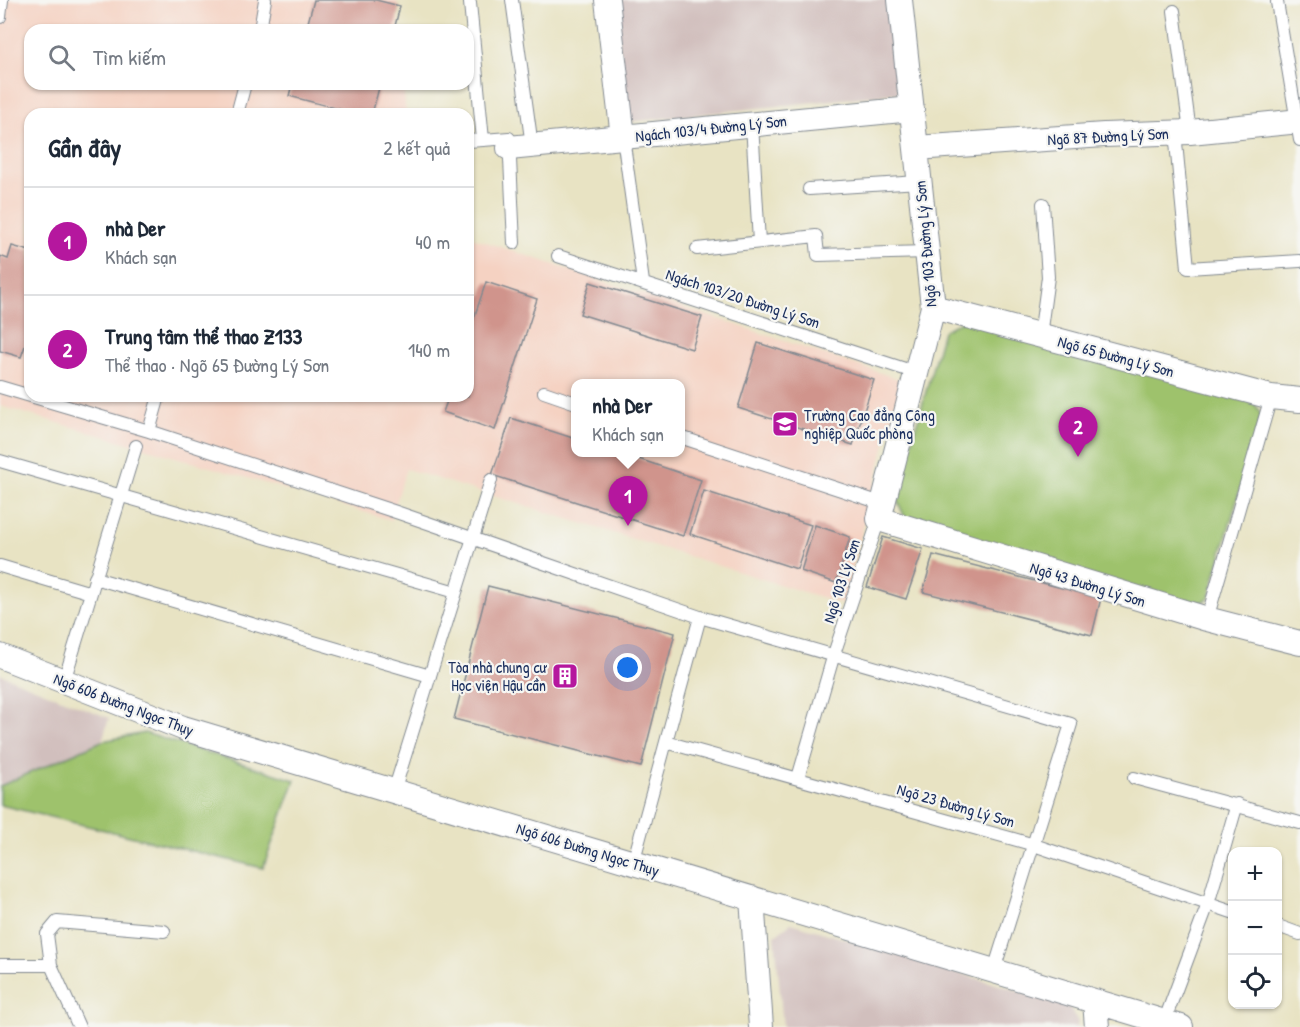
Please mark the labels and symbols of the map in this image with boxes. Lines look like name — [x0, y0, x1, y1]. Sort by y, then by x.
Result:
street label: Ngách 103/4 Đường Lý Sơn — [634, 109, 788, 147]
street label: Ngõ 87 Đường Lý Sơn — [1047, 122, 1169, 150]
street label: Ngõ 103 Đường Lý Sơn — [909, 180, 941, 308]
street label: Ngách 103/20 Đường Lý Sơn — [663, 263, 823, 333]
street label: Ngõ 65 Đường Lý Sơn — [1055, 330, 1177, 382]
place label: Trường Cao đẳng Công nghiệp Quốc phòng — [804, 404, 935, 444]
pin: 2 — [1058, 408, 1098, 457]
school or university icon: Trường Cao đẳng Công nghiệp Quốc phòng — [770, 409, 800, 439]
pin: 1 — [608, 476, 648, 526]
street label: Ngõ 103 Lý Sơn — [817, 536, 865, 626]
street label: Ngõ 43 Đường Lý Sơn — [1028, 556, 1148, 612]
your location — [613, 653, 642, 682]
place label: Tòa nhà chung cư Học viện Hậu cần — [448, 656, 548, 696]
building icon: Tòa nhà chung cư Học viện Hậu cần — [550, 661, 580, 691]
street label: Ngõ 606 Đường Ngọc Thụy — [51, 667, 197, 741]
street label: Ngõ 23 Đường Lý Sơn — [895, 778, 1017, 832]
street label: Ngõ 606 Đường Ngọc Thụy — [514, 817, 662, 881]

